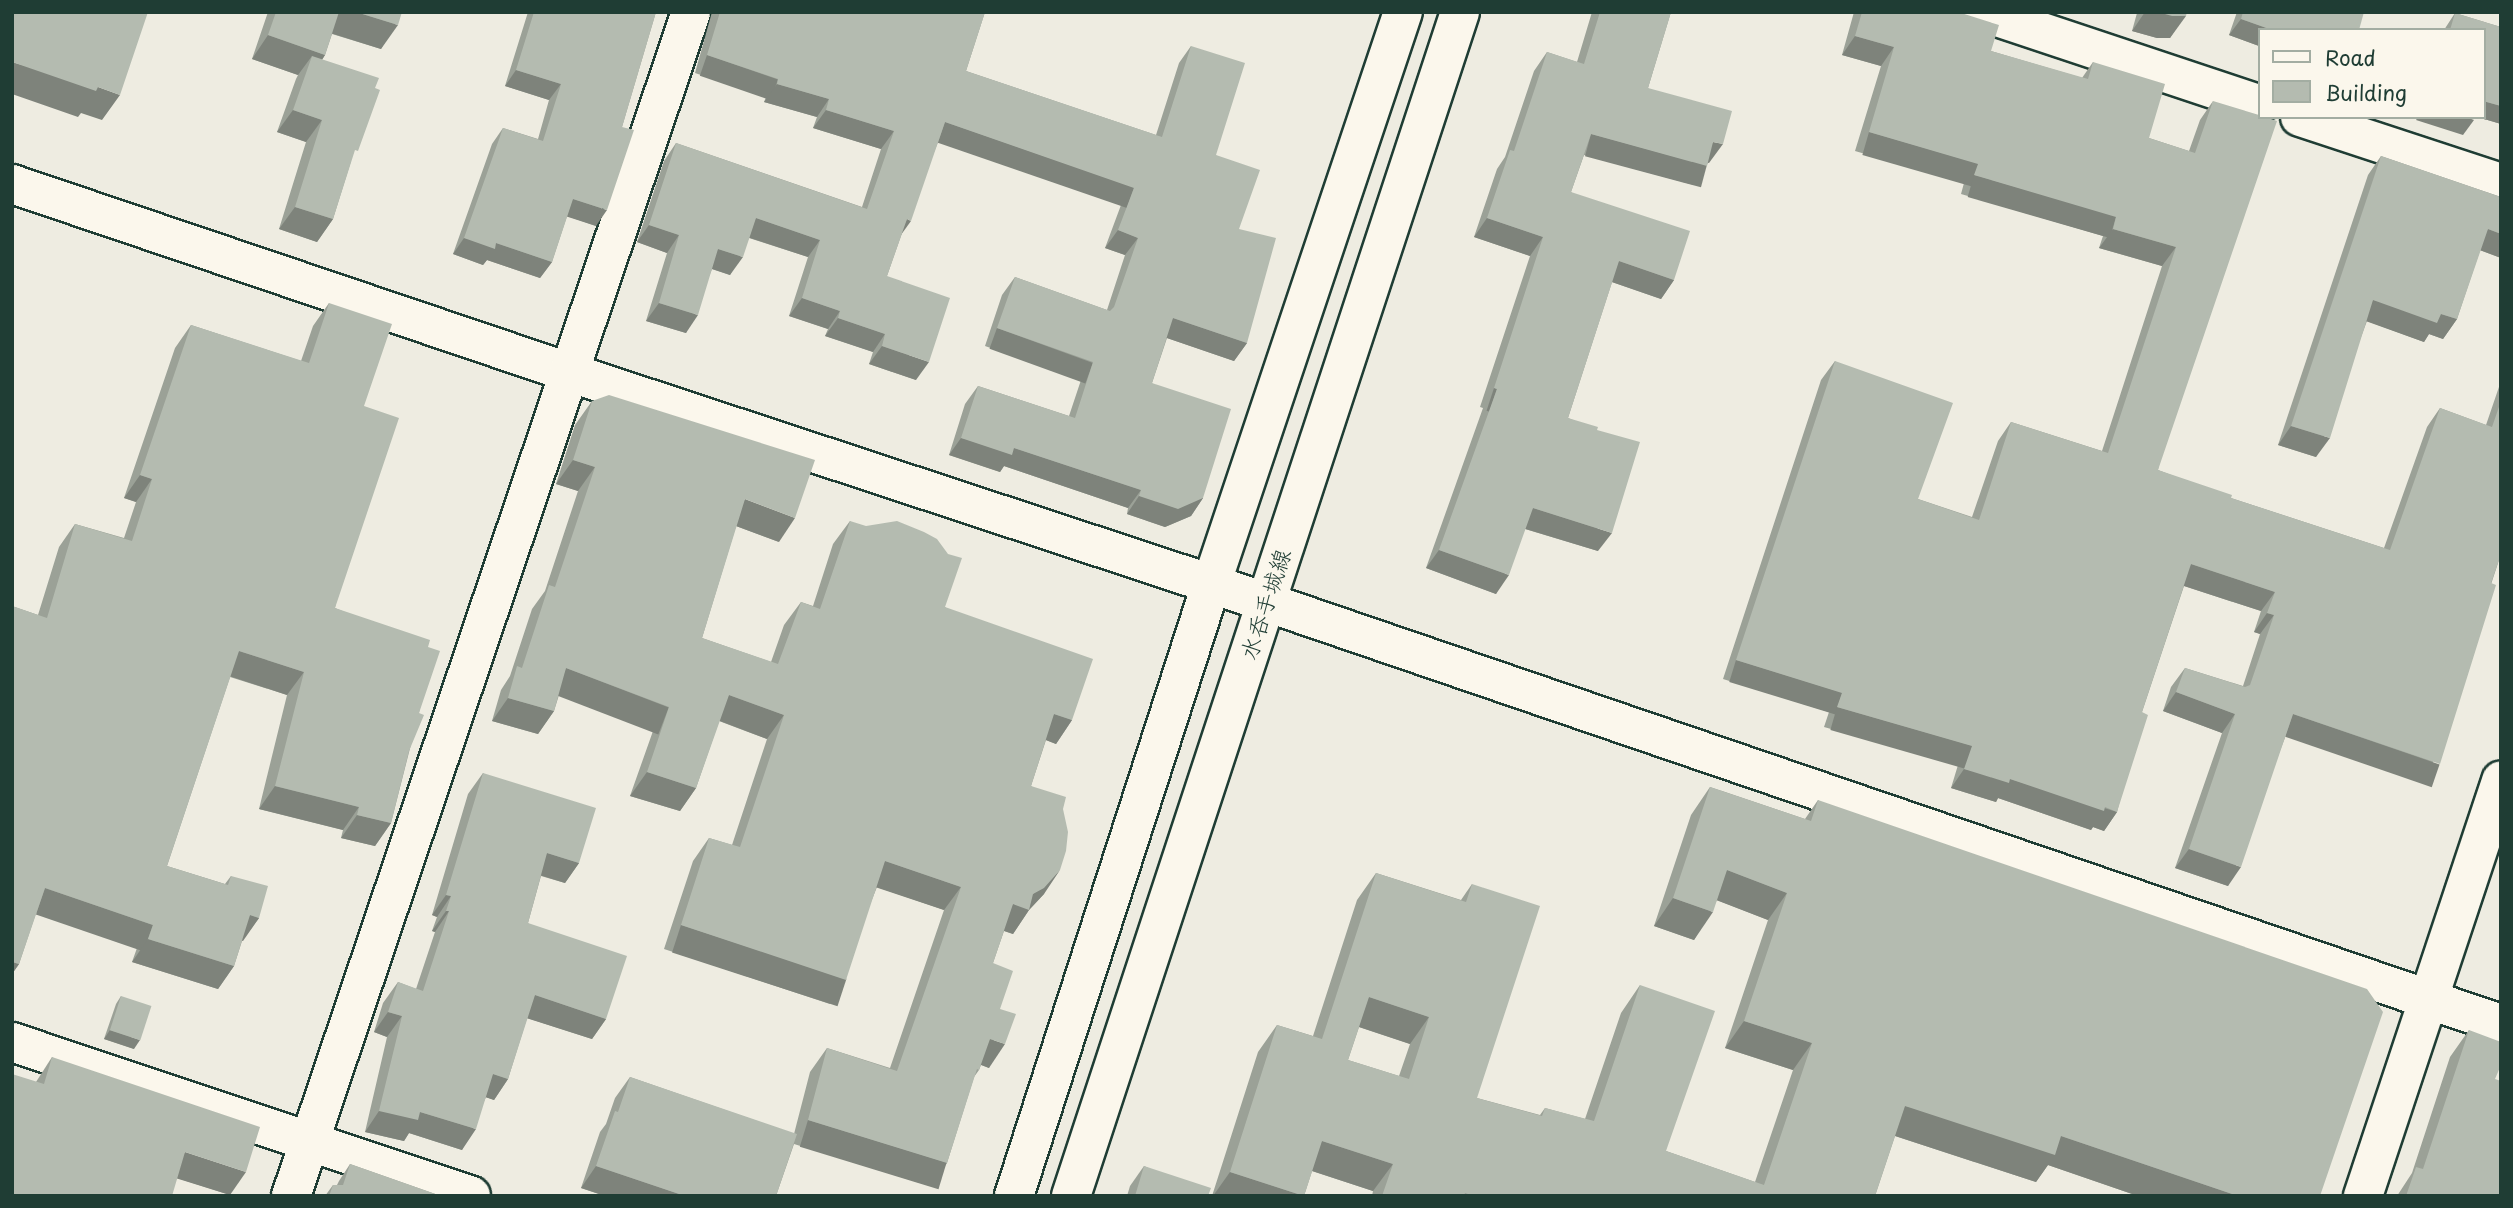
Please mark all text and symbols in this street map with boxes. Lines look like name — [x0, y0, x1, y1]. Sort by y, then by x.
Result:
legend — [2258, 28, 2485, 119]
text: Road — [2325, 41, 2376, 73]
text: Building — [2325, 76, 2407, 108]
street label: 水呑手城線 — [1234, 545, 1296, 663]

